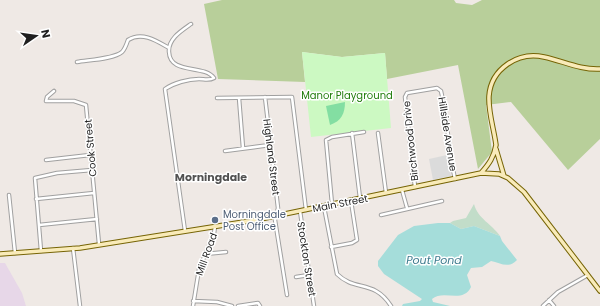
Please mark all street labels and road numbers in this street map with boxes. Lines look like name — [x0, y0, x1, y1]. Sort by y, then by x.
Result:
street label: Hillside Avenue — [434, 96, 461, 172]
street label: Birchwood Drive — [399, 100, 422, 182]
street label: Cook Street — [80, 118, 100, 177]
street label: Highland Street — [259, 118, 284, 196]
street label: Main Street — [311, 191, 369, 216]
street label: Stockton Street — [293, 221, 320, 298]
street label: Mill Road — [192, 231, 221, 278]

